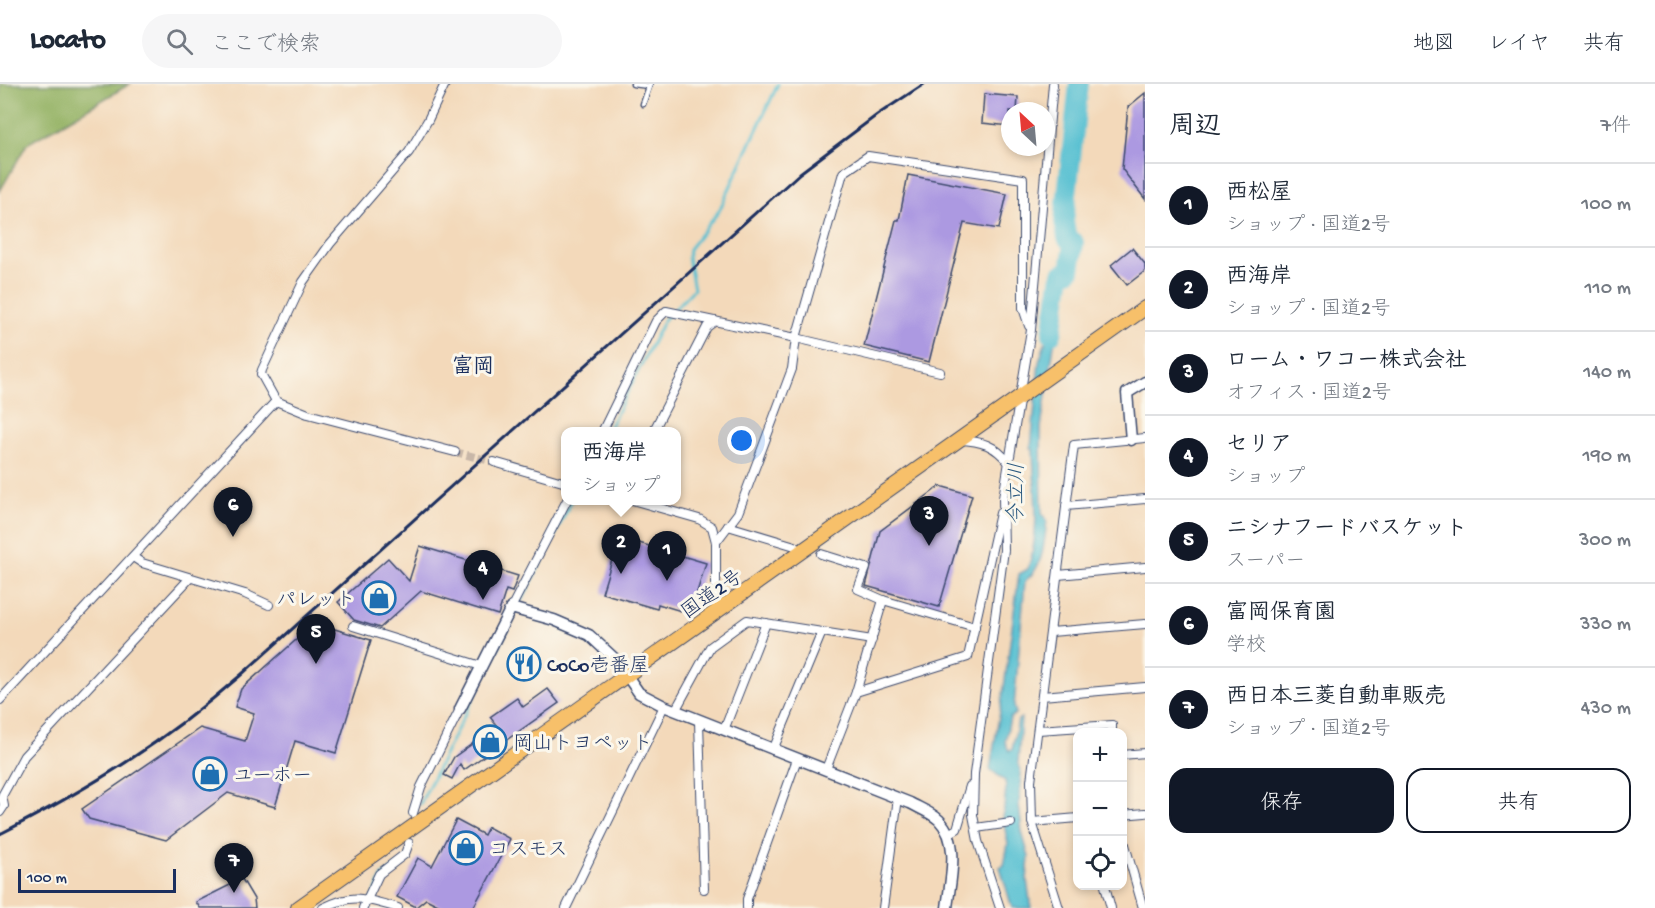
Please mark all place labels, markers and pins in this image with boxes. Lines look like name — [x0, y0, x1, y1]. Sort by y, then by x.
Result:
pin: 6 — [214, 488, 252, 537]
pin: 3 — [910, 496, 948, 546]
pin: 2 — [602, 524, 640, 574]
pin: 1 — [648, 532, 686, 581]
pin: 4 — [464, 550, 502, 600]
shop icon: パレット — [361, 580, 397, 616]
place label: パレット — [276, 590, 356, 613]
pin: 5 — [296, 614, 336, 664]
restaurant icon: CoCo壱番屋 — [506, 646, 542, 682]
place label: CoCo壱番屋 — [547, 654, 649, 679]
shop icon: 岡山トヨペット — [472, 724, 508, 760]
place label: 岡山トヨペット — [513, 733, 653, 757]
shop icon: ユーホー — [192, 756, 228, 792]
place label: ユーホー — [233, 766, 312, 789]
shop icon: コスモス — [448, 830, 484, 866]
place label: コスモス — [489, 840, 568, 863]
pin: 7 — [214, 844, 254, 893]

